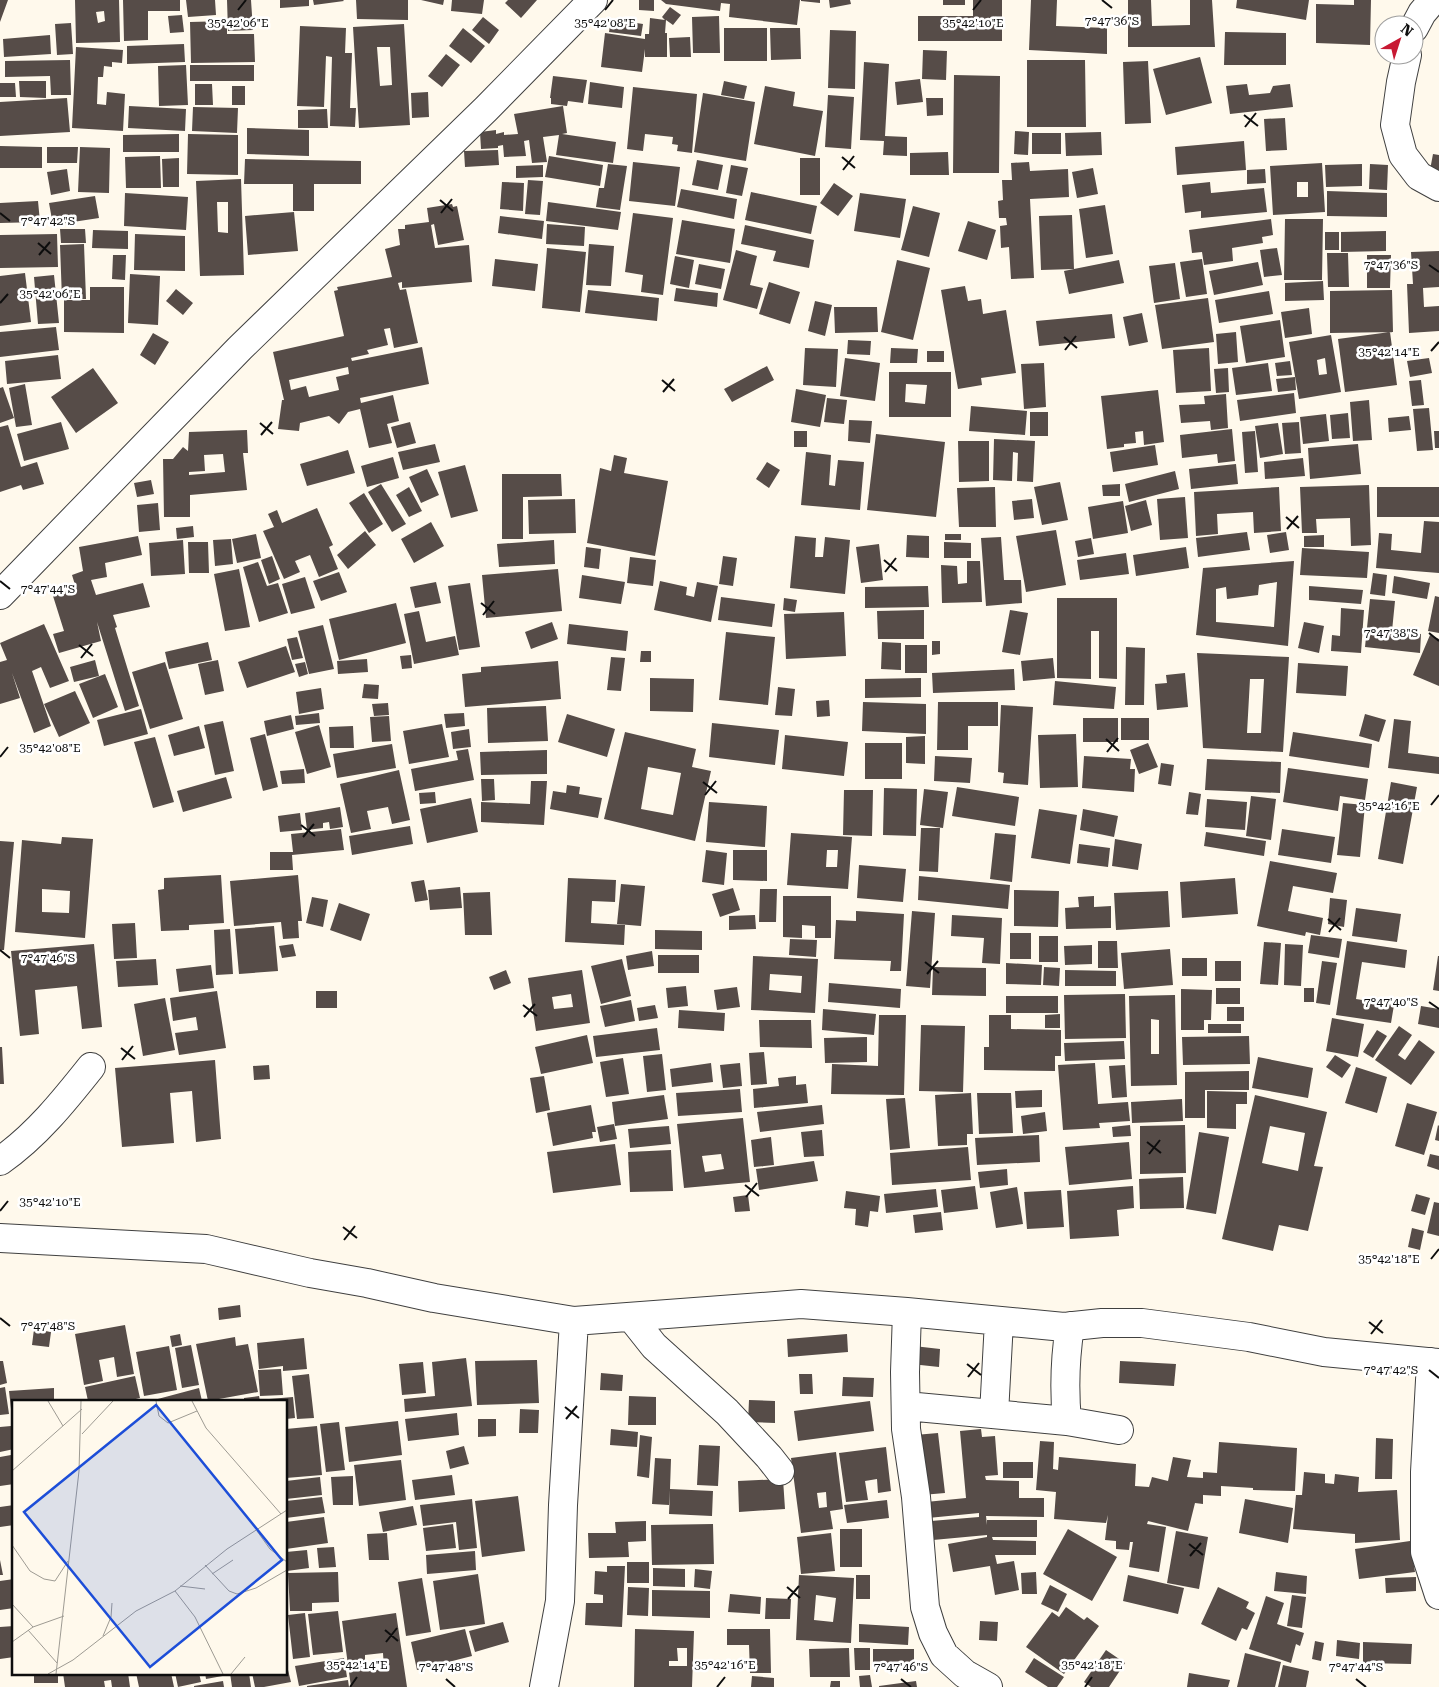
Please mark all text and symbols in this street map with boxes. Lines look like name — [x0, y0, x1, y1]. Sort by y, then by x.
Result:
text: 7°47'36"S — [1085, 14, 1139, 28]
north arrow — [1374, 15, 1424, 65]
text: 35°42'06"E — [207, 16, 269, 30]
text: 35°42'08"E — [574, 16, 636, 30]
text: 35°42'10"E — [942, 16, 1004, 30]
text: N — [1398, 20, 1417, 40]
text: 7°47'42"S — [21, 214, 75, 228]
text: 7°47'36"S — [1364, 258, 1418, 272]
text: 35°42'06"E — [19, 287, 81, 301]
text: 35°42'14"E — [1358, 345, 1420, 359]
text: 7°47'44"S — [21, 582, 75, 596]
text: 7°47'38"S — [1364, 626, 1418, 640]
text: 35°42'08"E — [19, 741, 81, 755]
text: 35°42'16"E — [1358, 799, 1420, 813]
text: 7°47'46"S — [21, 951, 75, 965]
text: 7°47'40"S — [1364, 995, 1418, 1009]
text: 35°42'10"E — [19, 1195, 81, 1209]
text: 35°42'18"E — [1358, 1252, 1420, 1266]
text: 7°47'48"S — [21, 1319, 75, 1333]
text: 7°47'42"S — [1364, 1363, 1418, 1377]
inset map — [12, 1400, 288, 1674]
text: 35°42'14"E — [326, 1658, 388, 1672]
text: 35°42'16"E — [694, 1658, 756, 1672]
text: 35°42'18"E — [1061, 1658, 1123, 1672]
text: 7°47'48"S — [419, 1660, 473, 1674]
text: 7°47'46"S — [874, 1660, 928, 1674]
text: 7°47'44"S — [1329, 1660, 1383, 1674]

